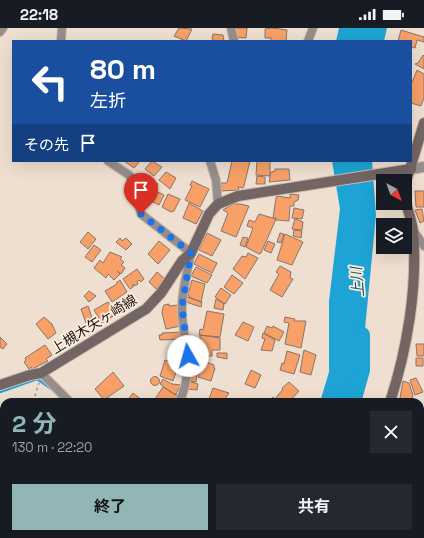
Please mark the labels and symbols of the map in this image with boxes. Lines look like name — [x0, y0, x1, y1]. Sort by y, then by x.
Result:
pin — [124, 173, 158, 214]
north arrow — [376, 174, 412, 210]
water label: 上川 — [346, 264, 368, 298]
street label: 上槻木矢ヶ崎線 — [48, 290, 140, 358]
position arrow — [167, 335, 209, 377]

